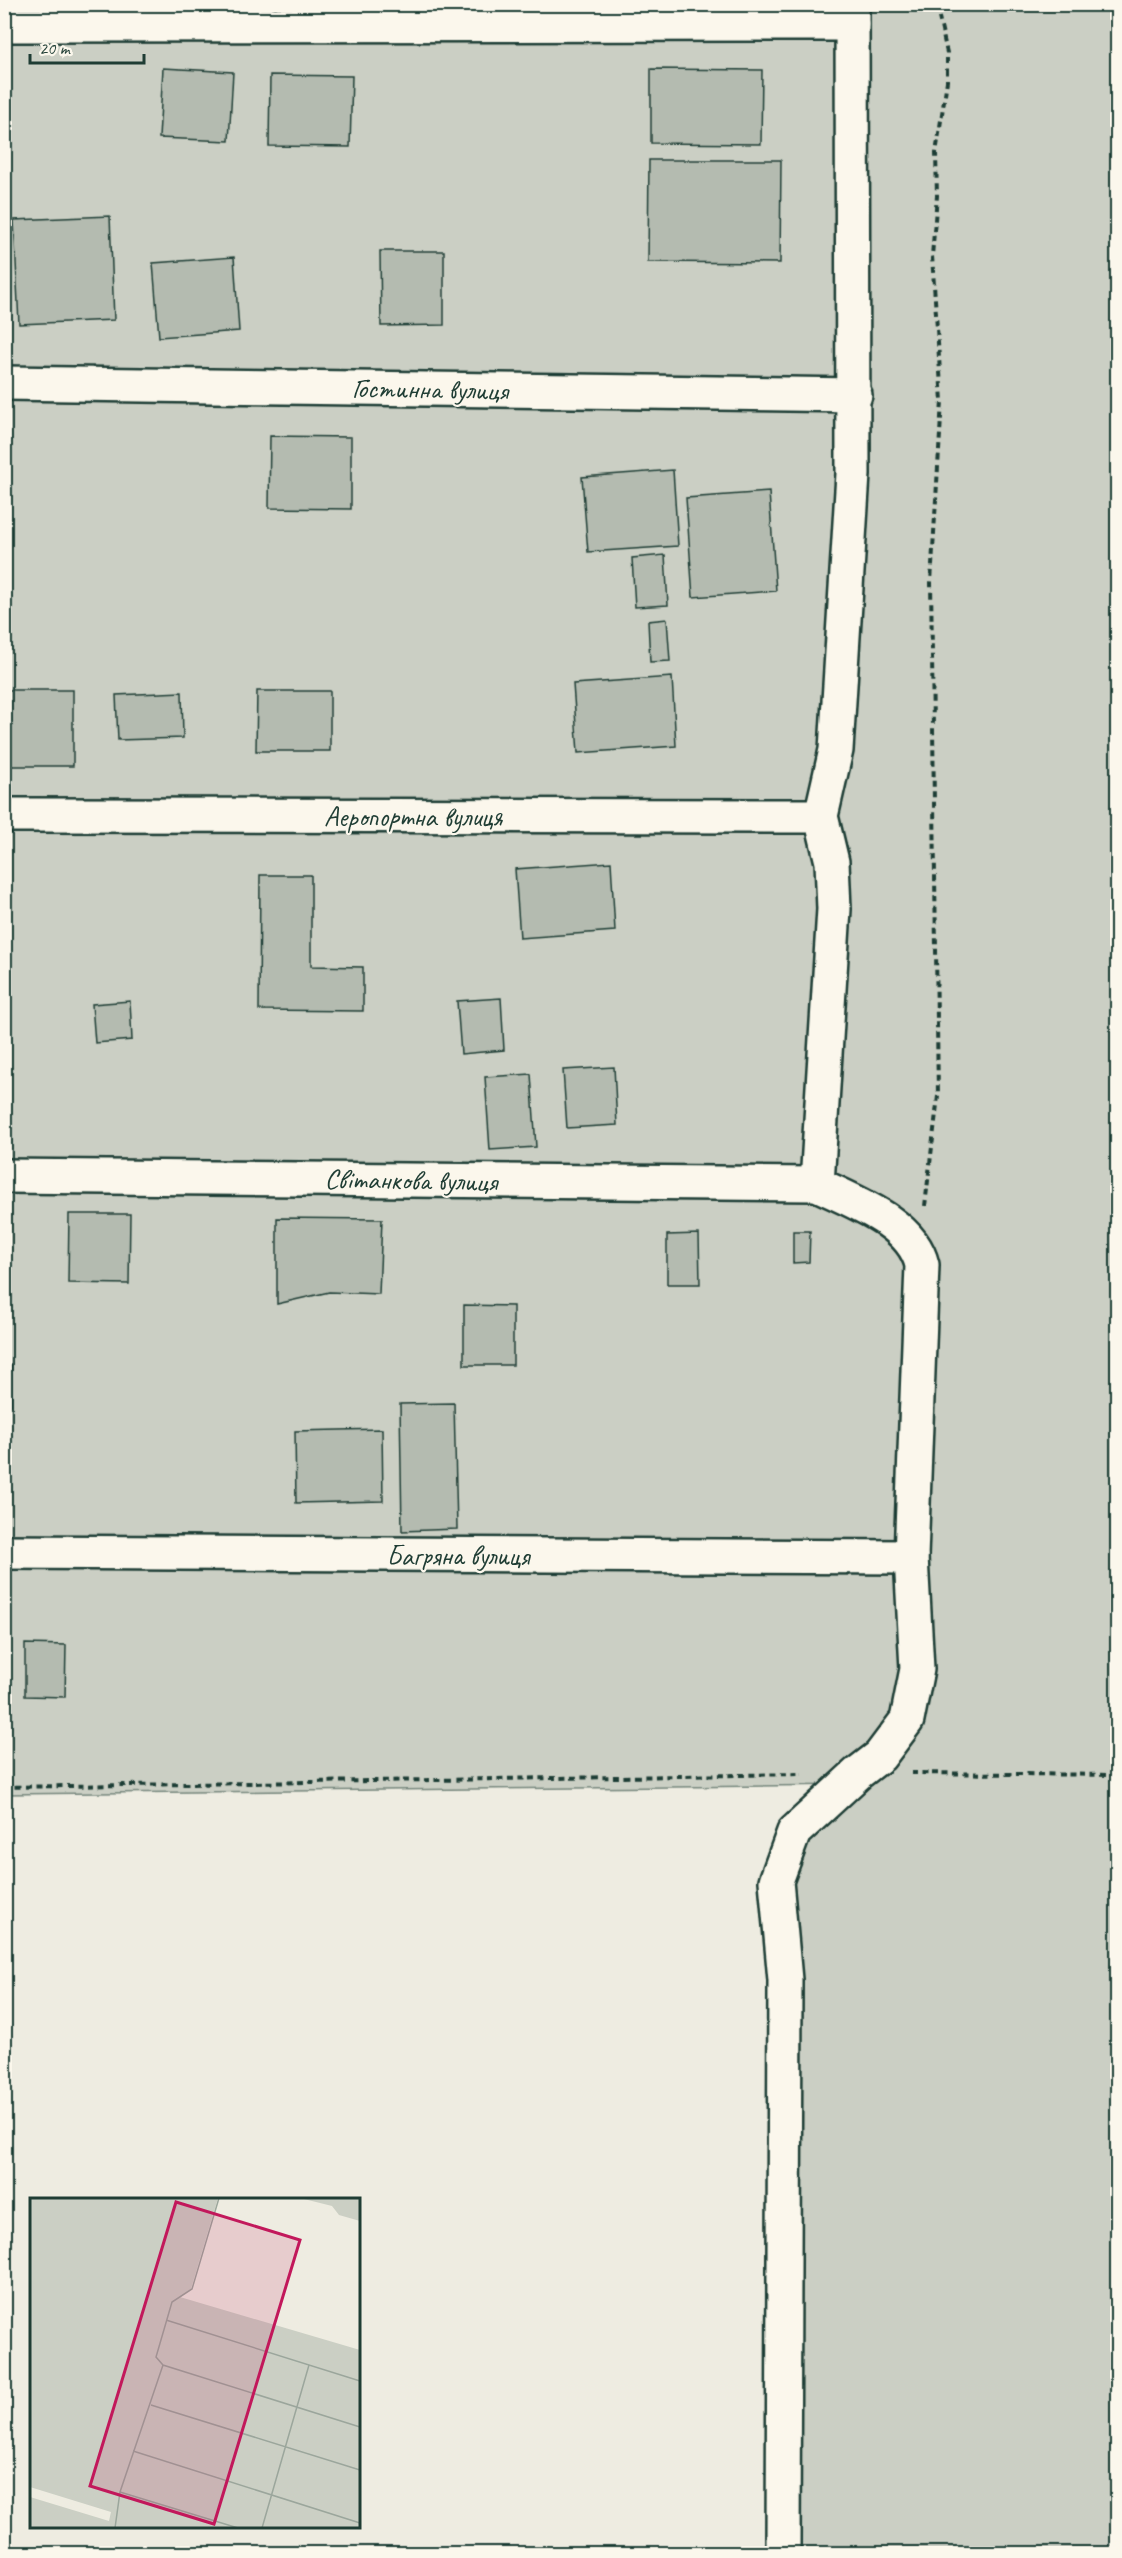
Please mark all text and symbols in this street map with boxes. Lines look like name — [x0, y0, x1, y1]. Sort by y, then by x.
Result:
scale bar — [30, 27, 144, 65]
text: 20 m — [39, 37, 72, 59]
street label: Гостинна вулиця — [352, 370, 511, 408]
street label: Аеропортна вулиця — [324, 799, 503, 834]
street label: Світанкова вулиця — [324, 1161, 500, 1199]
street label: Багряна вулиця — [387, 1538, 532, 1573]
inset map — [30, 2198, 360, 2528]

